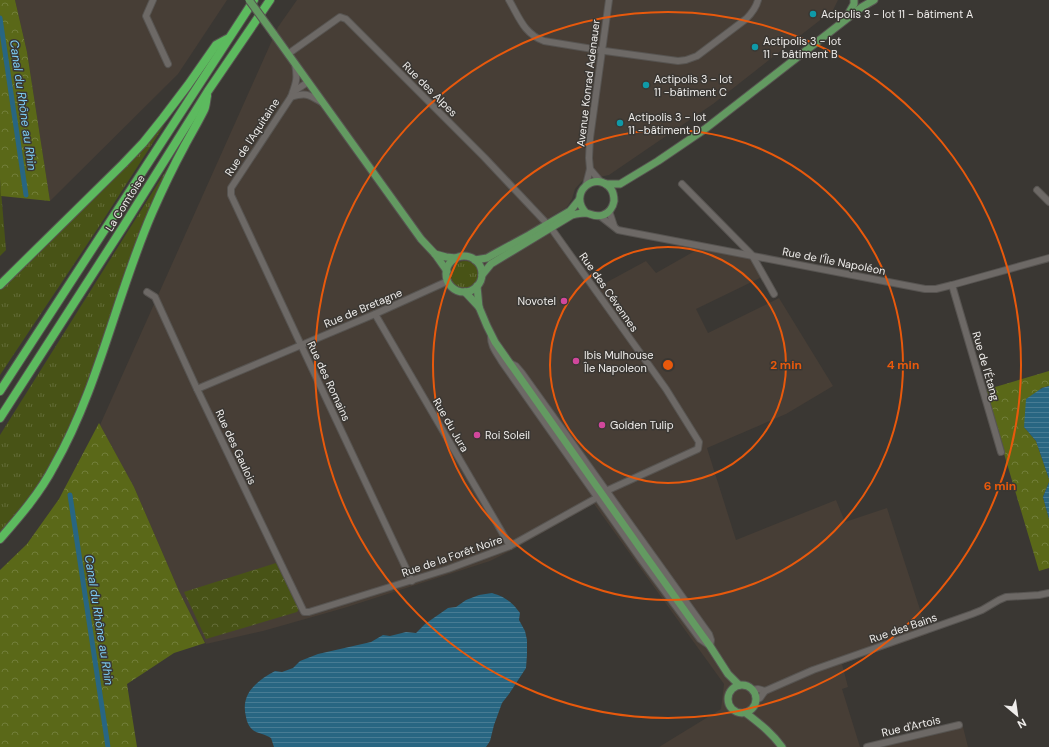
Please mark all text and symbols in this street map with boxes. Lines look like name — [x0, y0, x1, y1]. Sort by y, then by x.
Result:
place label: Acipolis 3 - lot 11 - bâtiment A — [821, 7, 973, 21]
marker: Acipolis 3 - lot 11 - bâtiment A — [808, 9, 818, 19]
street label: Avenue Konrad Adenauer — [573, 19, 603, 147]
place label: Actipolis 3 - lot 11 - bâtiment B — [763, 34, 841, 61]
water label: Canal du Rhône au Rhin — [6, 39, 40, 171]
marker: Actipolis 3 - lot 11 - bâtiment B — [750, 42, 760, 52]
street label: Rue des Alpes — [400, 59, 460, 119]
place label: Actipolis 3 - lot 11 -bâtiment C — [654, 72, 732, 99]
marker: Actipolis 3 - lot 11 -bâtiment C — [641, 80, 651, 90]
street label: Rue de l'Aquitaine — [222, 95, 282, 179]
place label: Actipolis 3 - lot 11 -bâtiment D — [628, 110, 706, 137]
marker: Actipolis 3 - lot 11 -bâtiment D — [615, 118, 625, 128]
street label: La Comtoise — [102, 172, 148, 234]
street label: Rue de l'Île Napoléon — [781, 244, 887, 278]
street label: Rue des Cévennes — [576, 250, 642, 334]
street label: Rue de Bretagne — [322, 285, 404, 331]
place label: Novotel — [517, 294, 556, 308]
marker: Novotel — [559, 296, 569, 306]
street label: Rue de l'Étang — [969, 330, 1003, 402]
street label: Rue des Romains — [304, 339, 354, 423]
place label: Ibis Mulhouse Île Napoleon — [583, 348, 653, 375]
marker: Ibis Mulhouse Île Napoleon — [571, 356, 581, 366]
text: 2 min — [770, 357, 802, 373]
text: 4 min — [887, 357, 919, 373]
centre of rings — [661, 358, 675, 372]
street label: Rue du Jura — [430, 396, 472, 454]
street label: Rue des Gaulois — [212, 407, 260, 487]
place label: Golden Tulip — [610, 418, 674, 432]
marker: Golden Tulip — [597, 420, 607, 430]
place label: Roi Soleil — [485, 428, 530, 442]
marker: Roi Soleil — [472, 430, 482, 440]
text: 6 min — [984, 478, 1016, 494]
street label: Rue de la Forêt Noire — [400, 532, 504, 580]
water label: Canal du Rhône au Rhin — [81, 554, 117, 686]
street label: Rue des Bains — [867, 610, 939, 646]
north arrow — [997, 695, 1037, 735]
street label: Rue d'Artois — [880, 712, 942, 740]
text: N — [1015, 716, 1029, 732]

